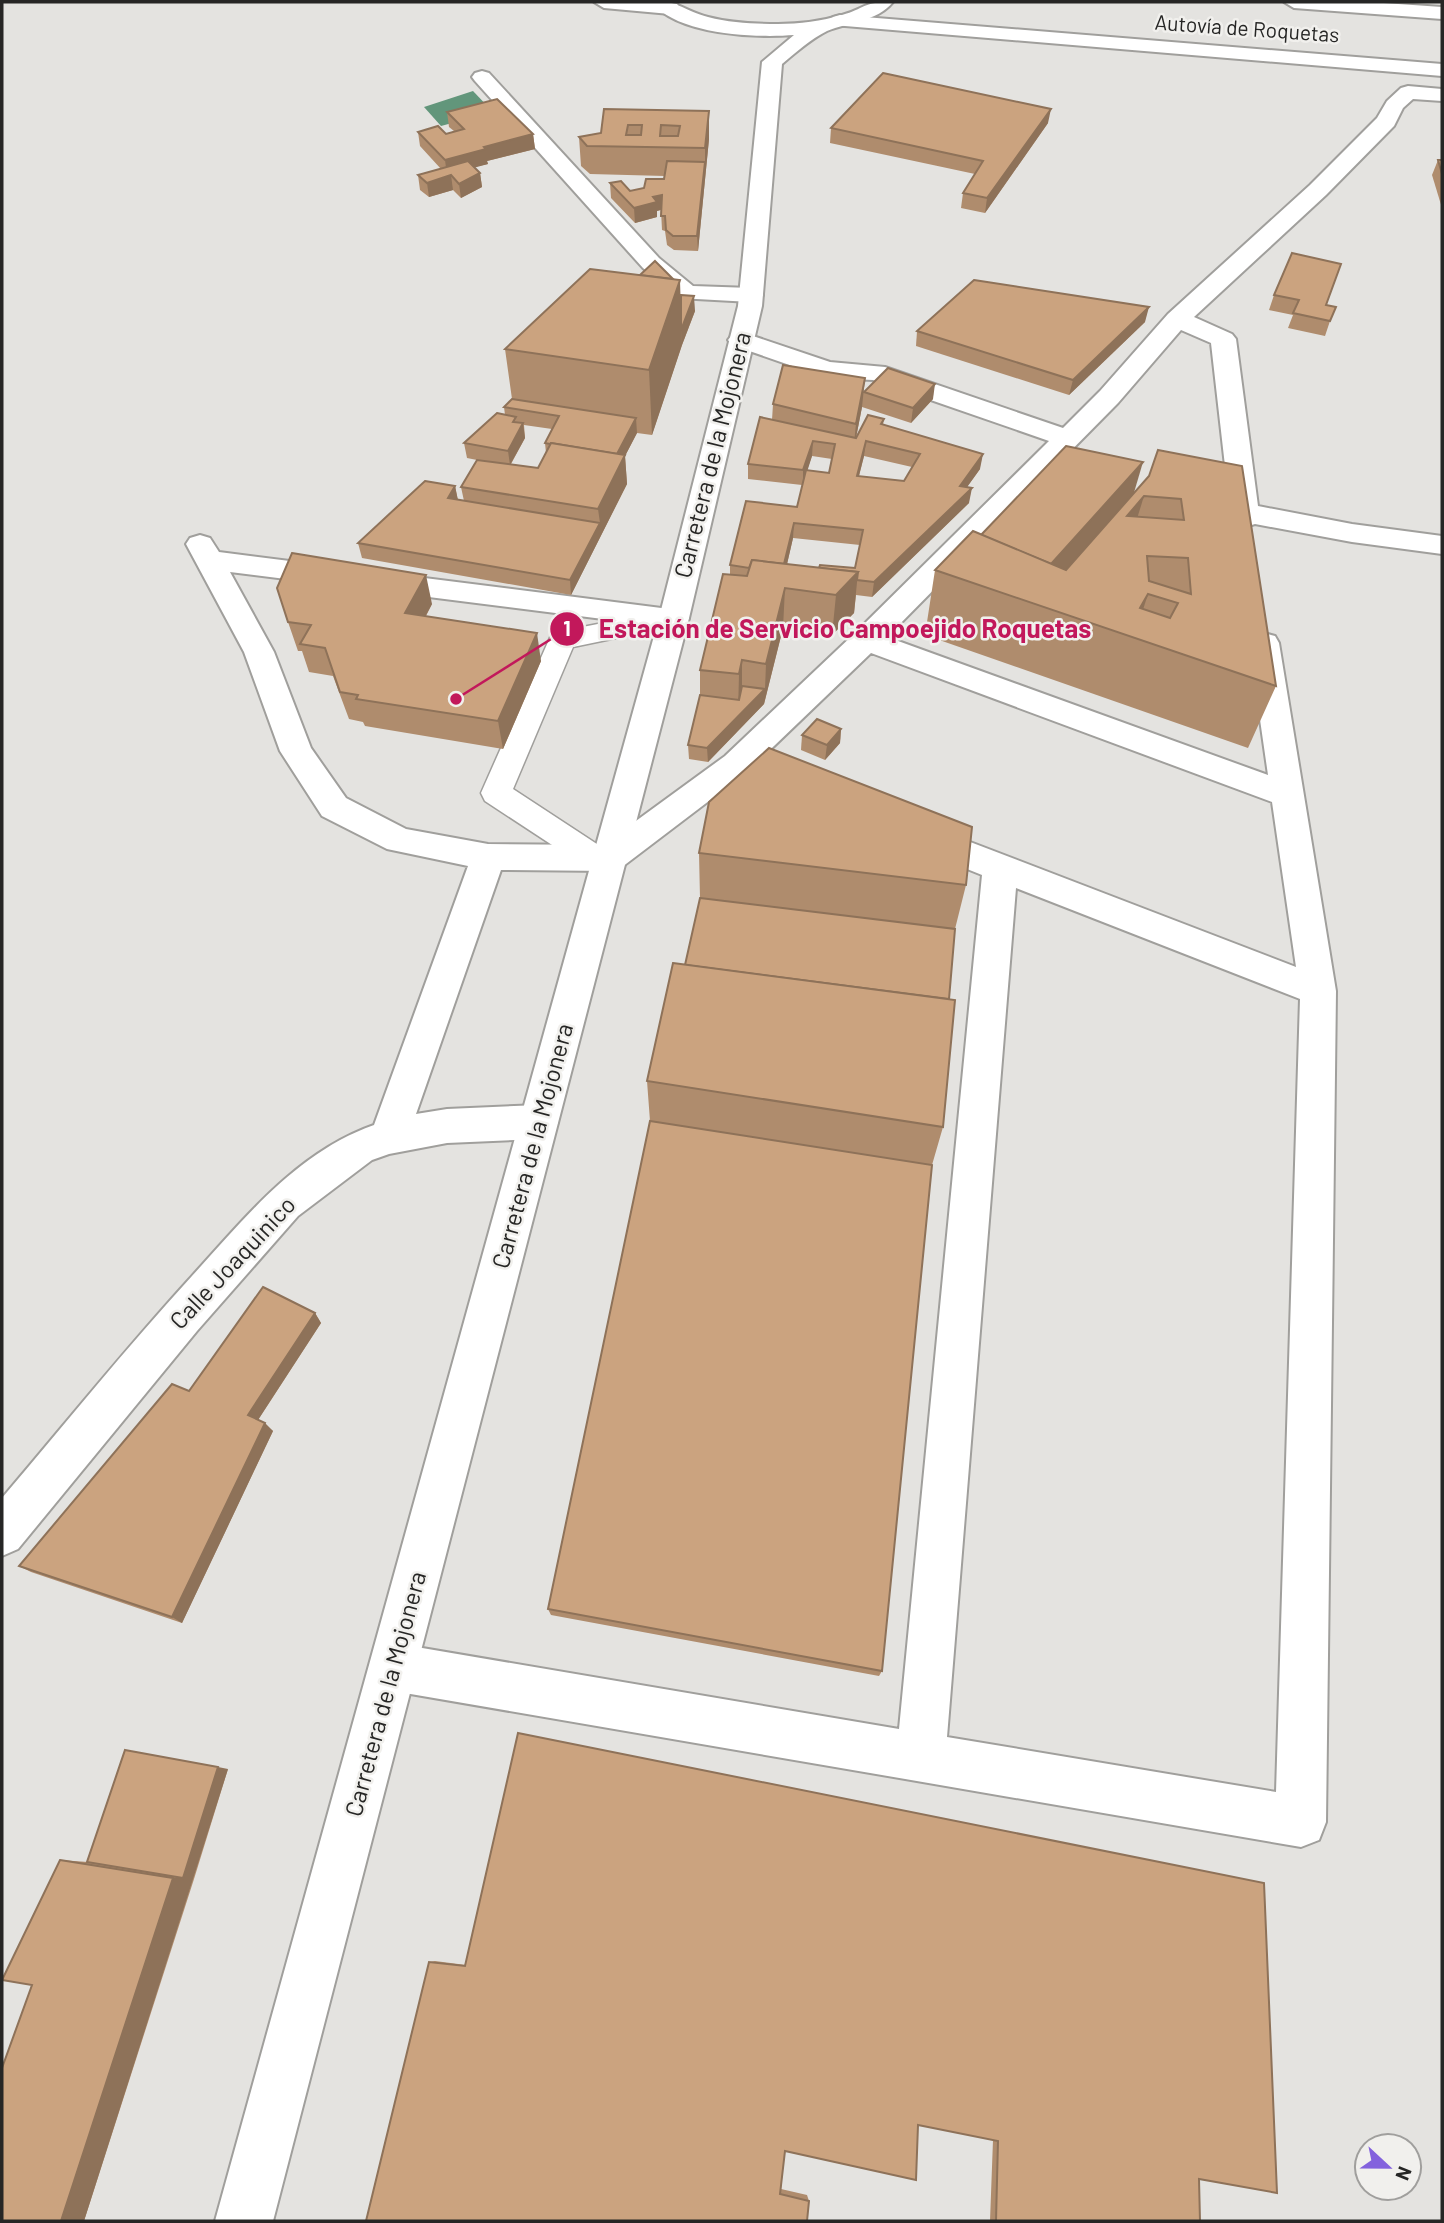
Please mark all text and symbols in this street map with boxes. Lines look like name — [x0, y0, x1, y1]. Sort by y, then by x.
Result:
street label: Autovía de Roquetas — [1154, 9, 1340, 46]
street label: Carretera de la Mojonera — [667, 329, 756, 581]
callout: Estación de Servicio Campoejido Roquetas — [549, 605, 1105, 652]
text: Estación de Servicio Campoejido Roquetas — [599, 612, 1091, 643]
text: 1 — [563, 615, 571, 640]
street label: Carretera de la Mojonera — [485, 1020, 578, 1271]
street label: Calle Joaquinico — [163, 1189, 301, 1334]
street label: Carretera de la Mojonera — [338, 1568, 431, 1819]
north arrow — [1353, 2132, 1423, 2202]
text: N — [1391, 2163, 1417, 2184]

